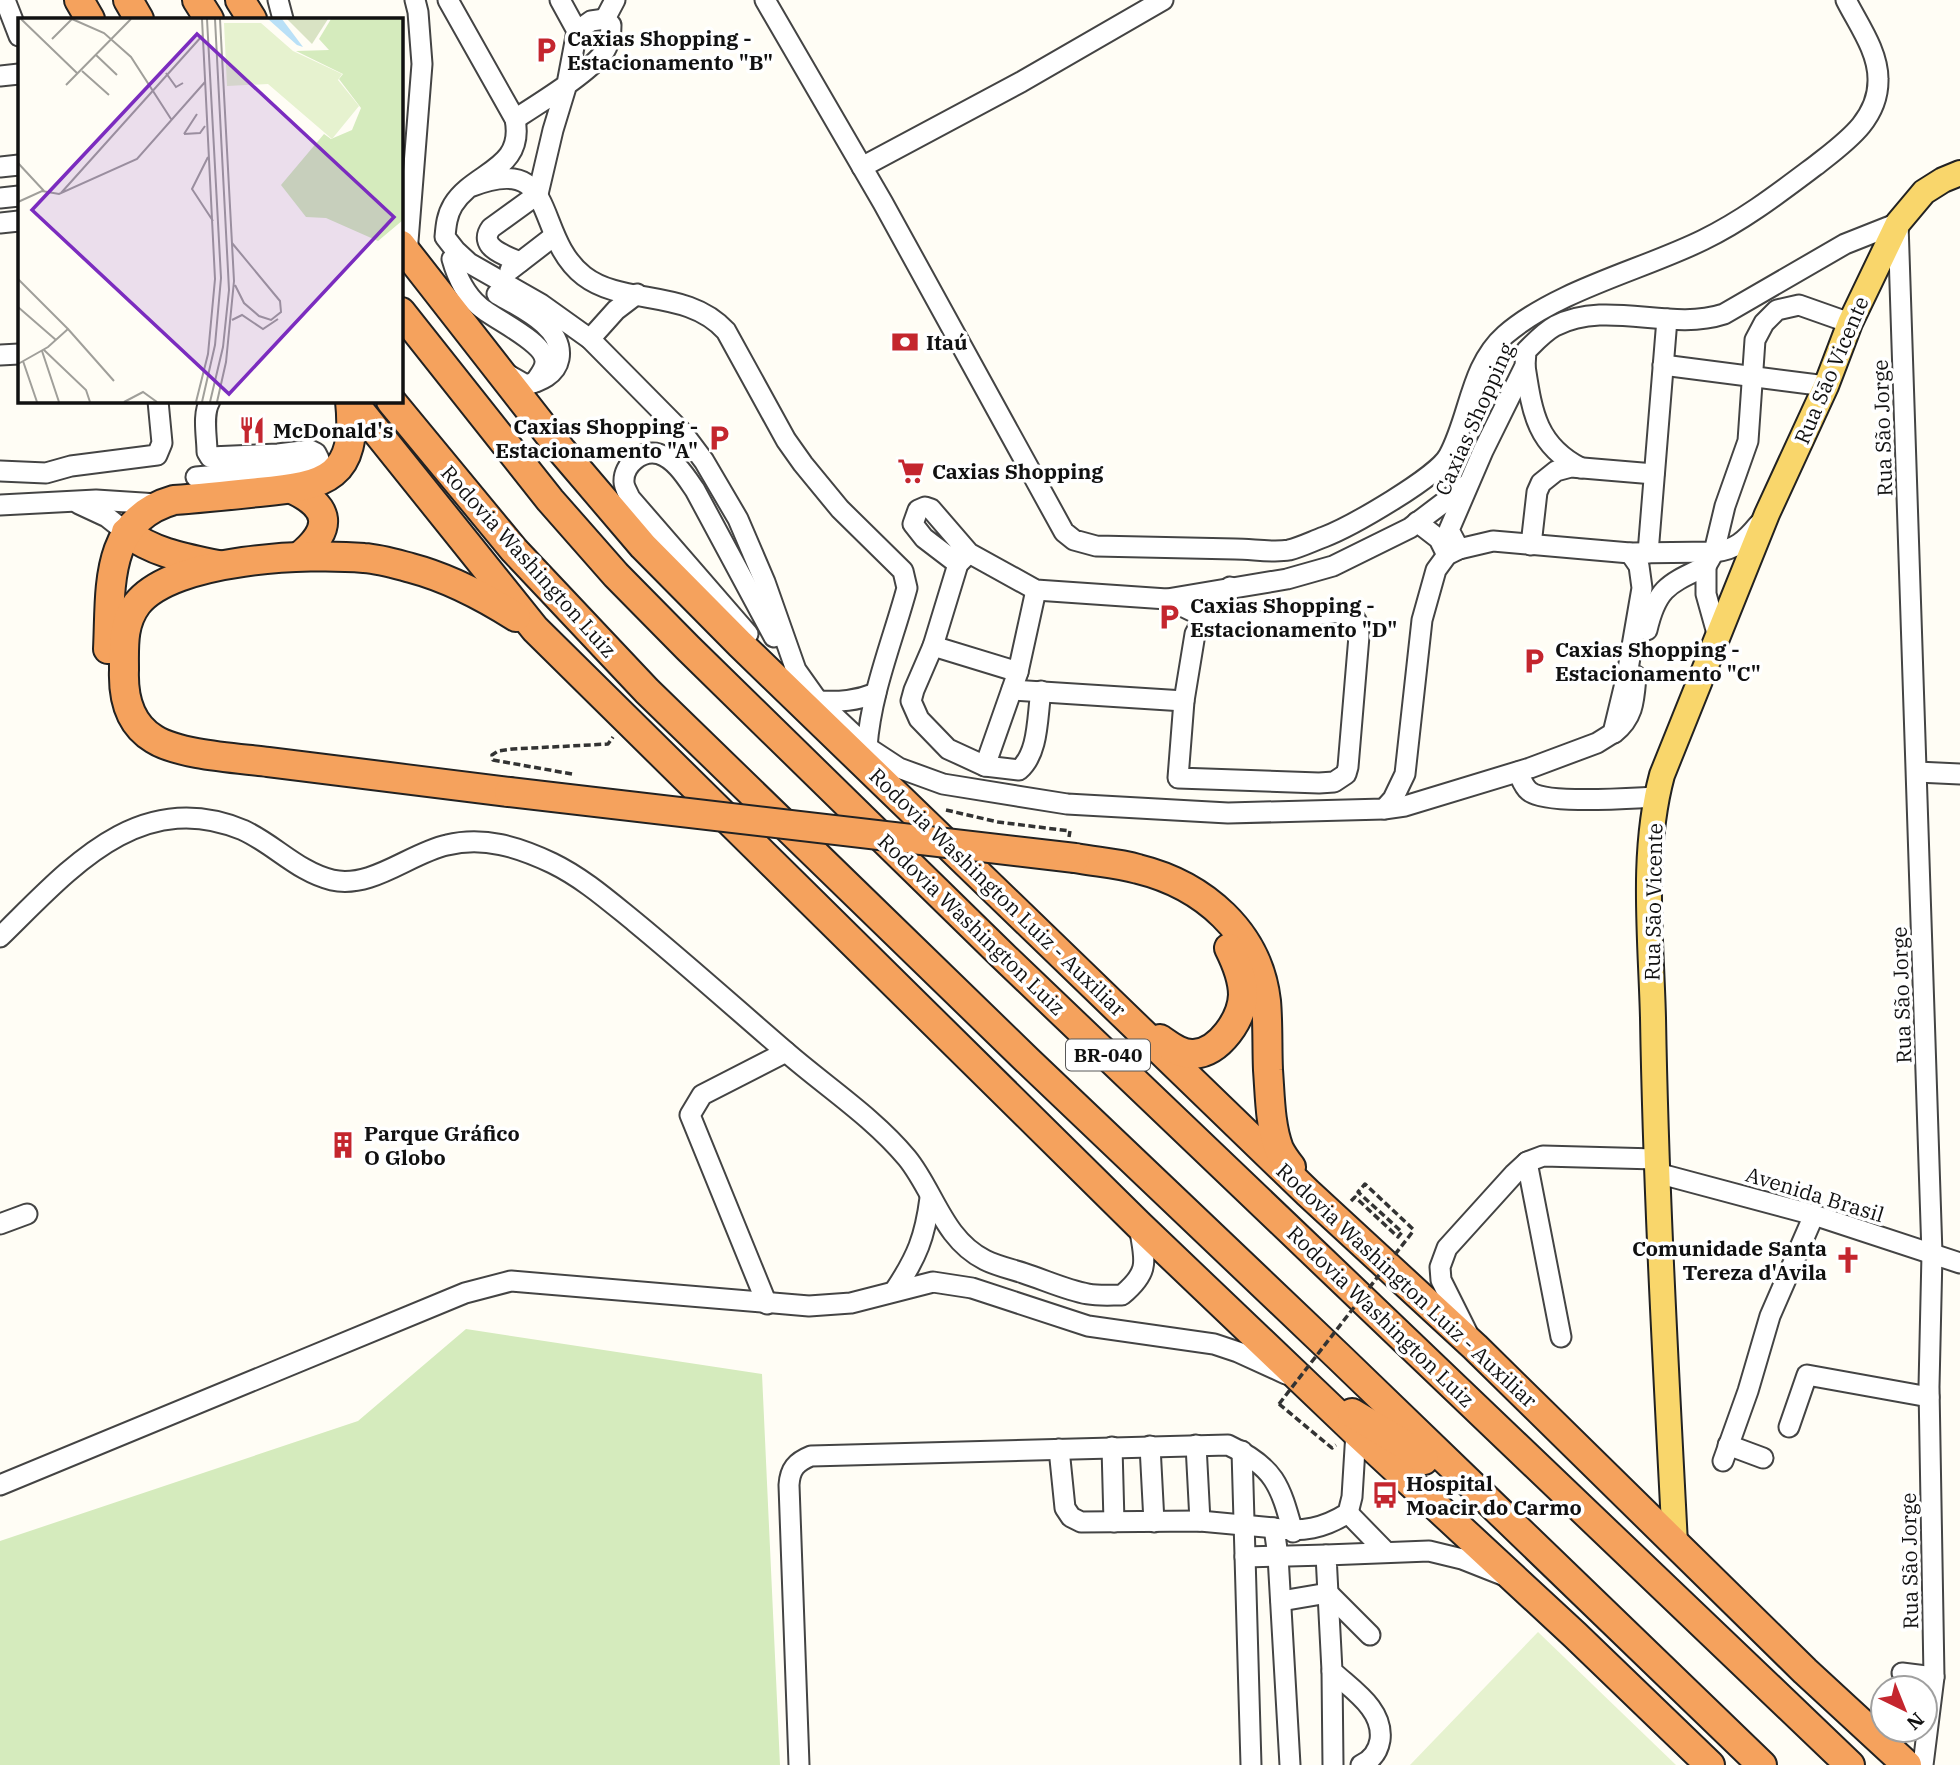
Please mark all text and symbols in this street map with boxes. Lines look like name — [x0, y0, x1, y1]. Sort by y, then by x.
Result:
inset map — [18, 18, 402, 402]
place label: Caxias Shopping - Estacionamento "B" — [567, 24, 773, 76]
parking icon: Caxias Shopping - Estacionamento "B" — [531, 35, 561, 65]
street label: Rua Sāo Vicente — [1787, 292, 1875, 448]
bank icon: Itaú — [890, 327, 920, 357]
place label: Itaú — [926, 328, 968, 356]
street label: Caxias Shopping — [1428, 338, 1520, 500]
street label: Rua São Jorge — [1866, 359, 1898, 497]
place label: Caxias Shopping - Estacionamento "A" — [495, 412, 698, 464]
restaurant icon: McDonald's — [237, 415, 267, 445]
place label: McDonald's — [273, 416, 393, 444]
parking icon: Caxias Shopping - Estacionamento "A" — [704, 423, 734, 453]
supermarket icon: Caxias Shopping — [896, 456, 926, 486]
place label: Caxias Shopping — [932, 457, 1104, 485]
street label: Rodovia Washington Luiz — [435, 459, 623, 663]
place label: Caxias Shopping - Estacionamento "D" — [1190, 591, 1397, 643]
parking icon: Caxias Shopping - Estacionamento "D" — [1154, 602, 1184, 632]
place label: Caxias Shopping - Estacionamento "C" — [1555, 635, 1761, 687]
parking icon: Caxias Shopping - Estacionamento "C" — [1519, 646, 1549, 676]
street label: Rodovia Washington Luiz - Auxiliar — [864, 762, 1132, 1022]
street label: Rua Sāo Vicente — [1638, 823, 1668, 981]
street label: Rodovia Washington Luiz — [873, 828, 1071, 1020]
street label: Rua São Jorge — [1885, 926, 1917, 1064]
road number: BR-040 — [1066, 1040, 1150, 1070]
place label: Parque Gráfico O Globo — [364, 1119, 520, 1171]
building icon: Parque Gráfico O Globo — [328, 1130, 358, 1160]
street label: Rodovia Washington Luiz - Auxiliar — [1272, 1157, 1542, 1413]
street label: Avenida Brasil — [1742, 1160, 1888, 1228]
street label: Rodovia Washington Luiz — [1282, 1220, 1480, 1412]
place label: Comunidade Santa Tereza d'Avila — [1632, 1234, 1827, 1286]
church icon: Comunidade Santa Tereza d'Avila — [1833, 1245, 1863, 1275]
place label: Hospital Moacir do Carmo — [1406, 1469, 1582, 1521]
bus stop icon: Hospital Moacir do Carmo — [1370, 1480, 1400, 1510]
street label: Rua São Jorge — [1894, 1492, 1924, 1630]
north arrow — [1869, 1674, 1939, 1744]
text: N — [1902, 1708, 1929, 1735]

